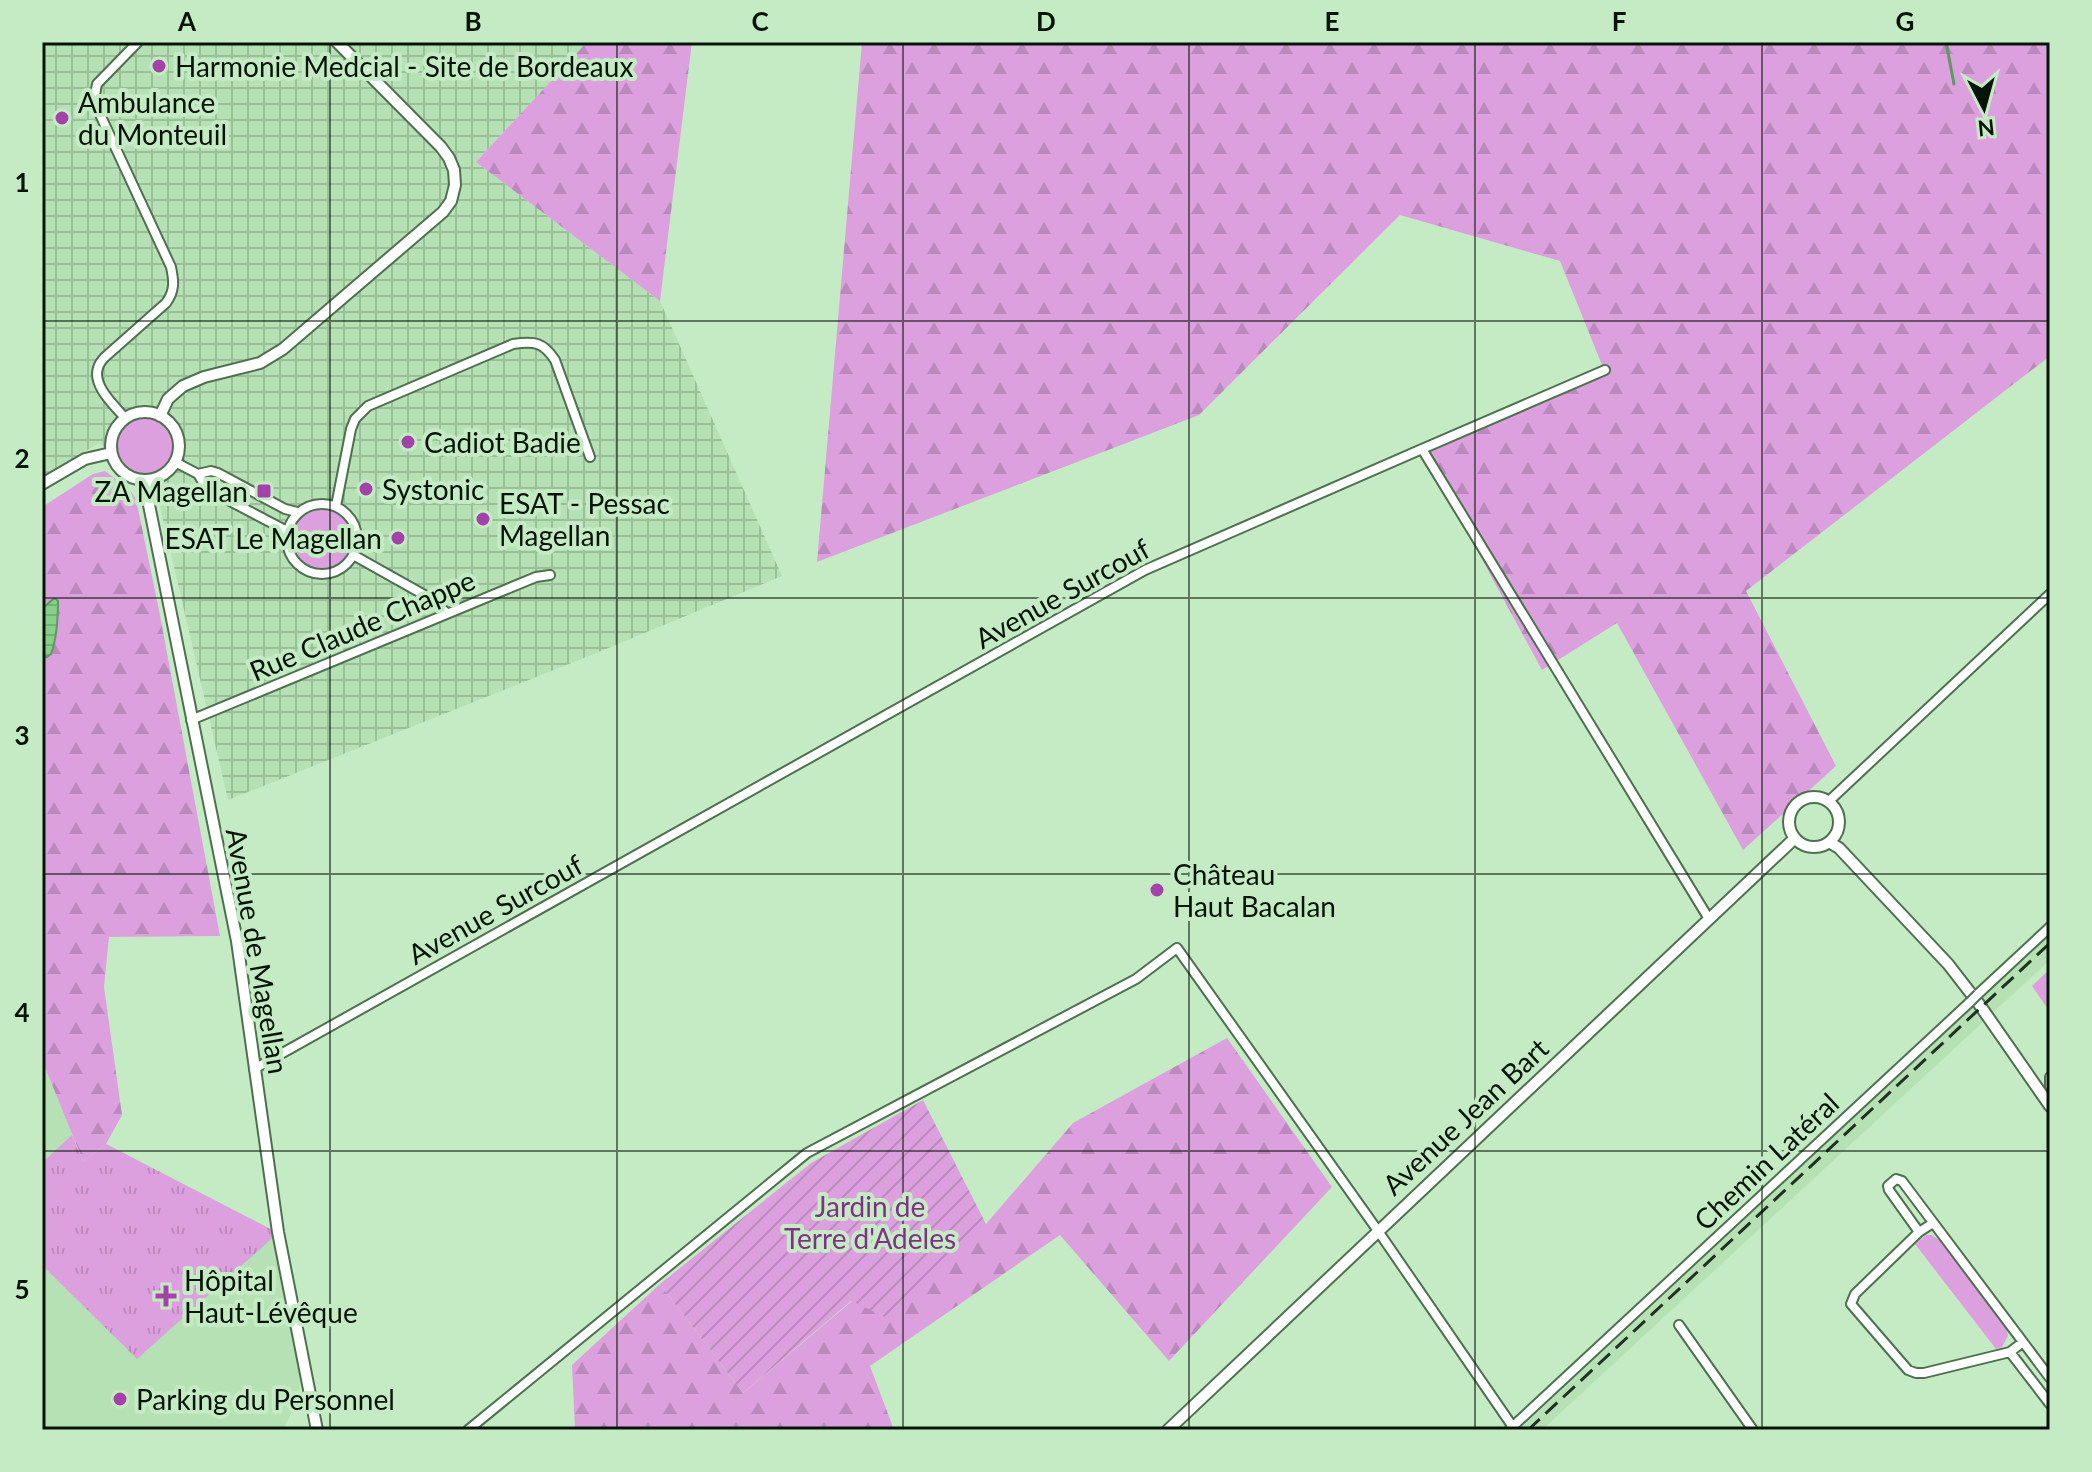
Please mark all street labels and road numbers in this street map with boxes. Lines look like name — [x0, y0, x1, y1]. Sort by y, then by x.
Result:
street label: Avenue Surcouf — [969, 531, 1155, 655]
street label: Rue Claude Chappe — [244, 562, 480, 688]
street label: Avenue de Magellan — [220, 826, 296, 1076]
street label: Avenue Surcouf — [402, 847, 588, 971]
street label: Avenue Jean Bart — [1375, 1031, 1555, 1201]
street label: Chemin Latéral — [1687, 1085, 1845, 1237]

